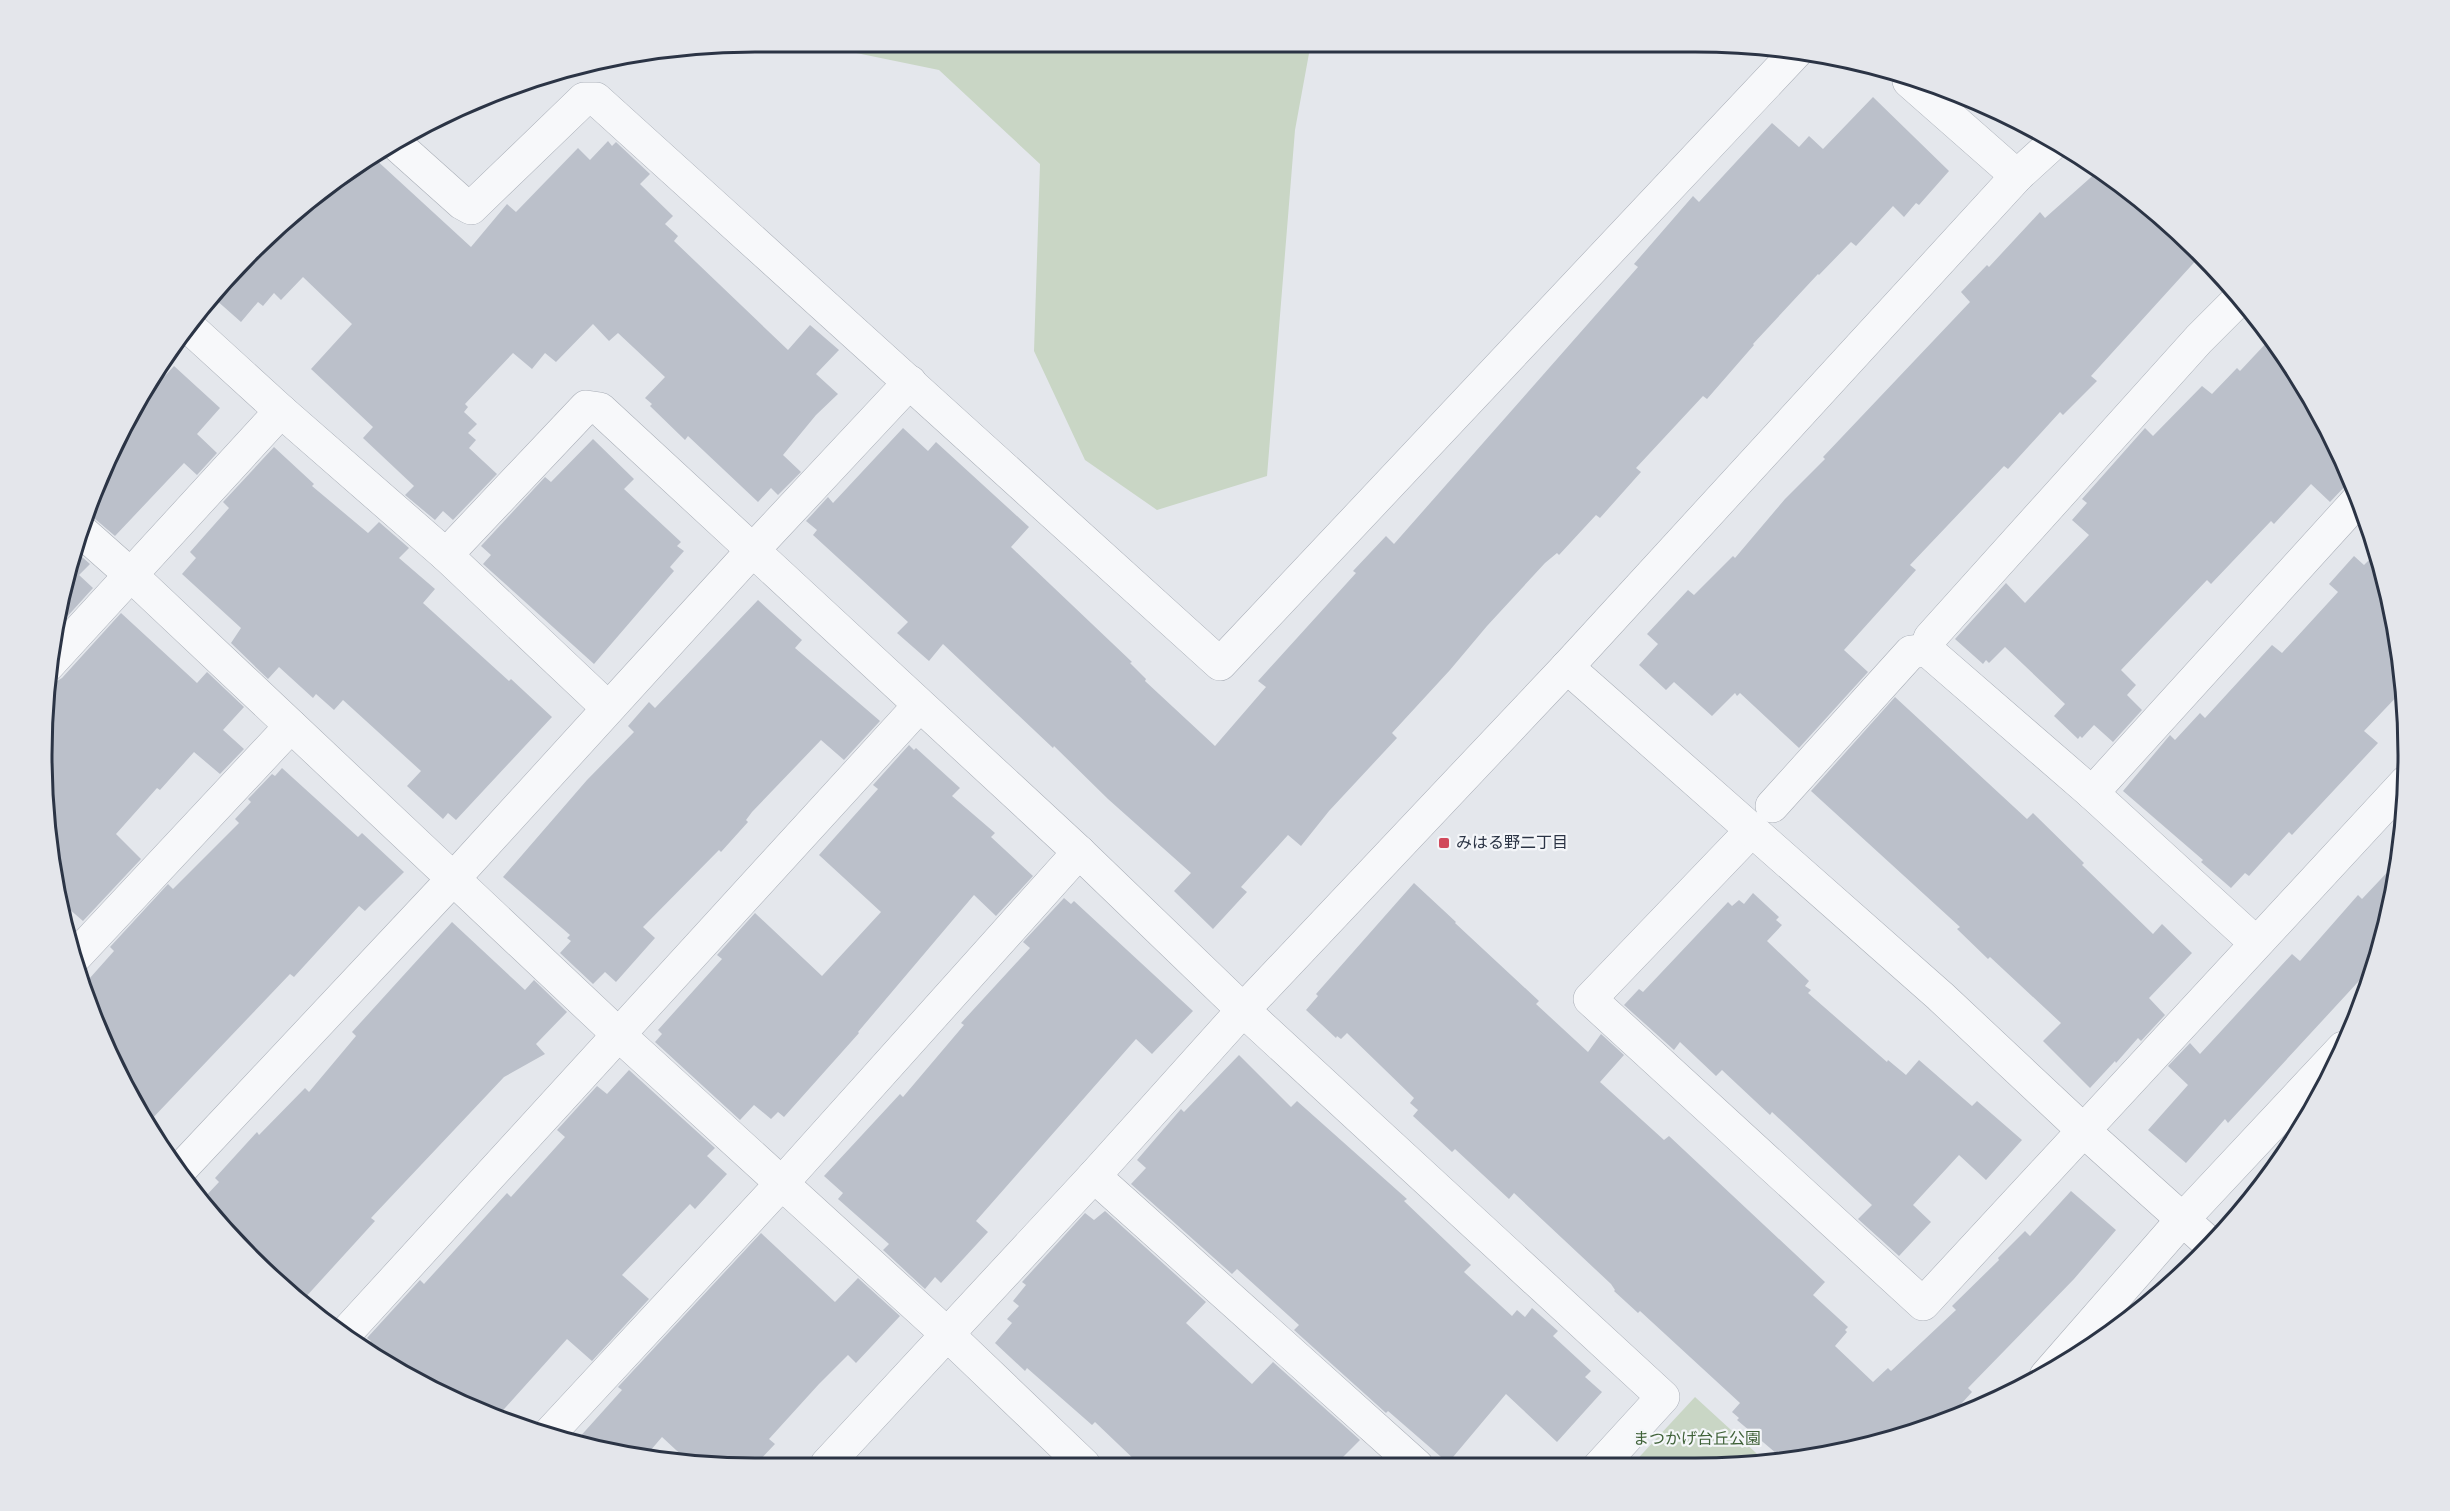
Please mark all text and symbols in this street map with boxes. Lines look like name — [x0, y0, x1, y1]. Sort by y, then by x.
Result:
place label: みはる野二丁目 — [1456, 832, 1568, 854]
marker: みはる野二丁目 — [1437, 836, 1451, 850]
park label: まつかげ台丘公園 — [1633, 1428, 1761, 1450]

